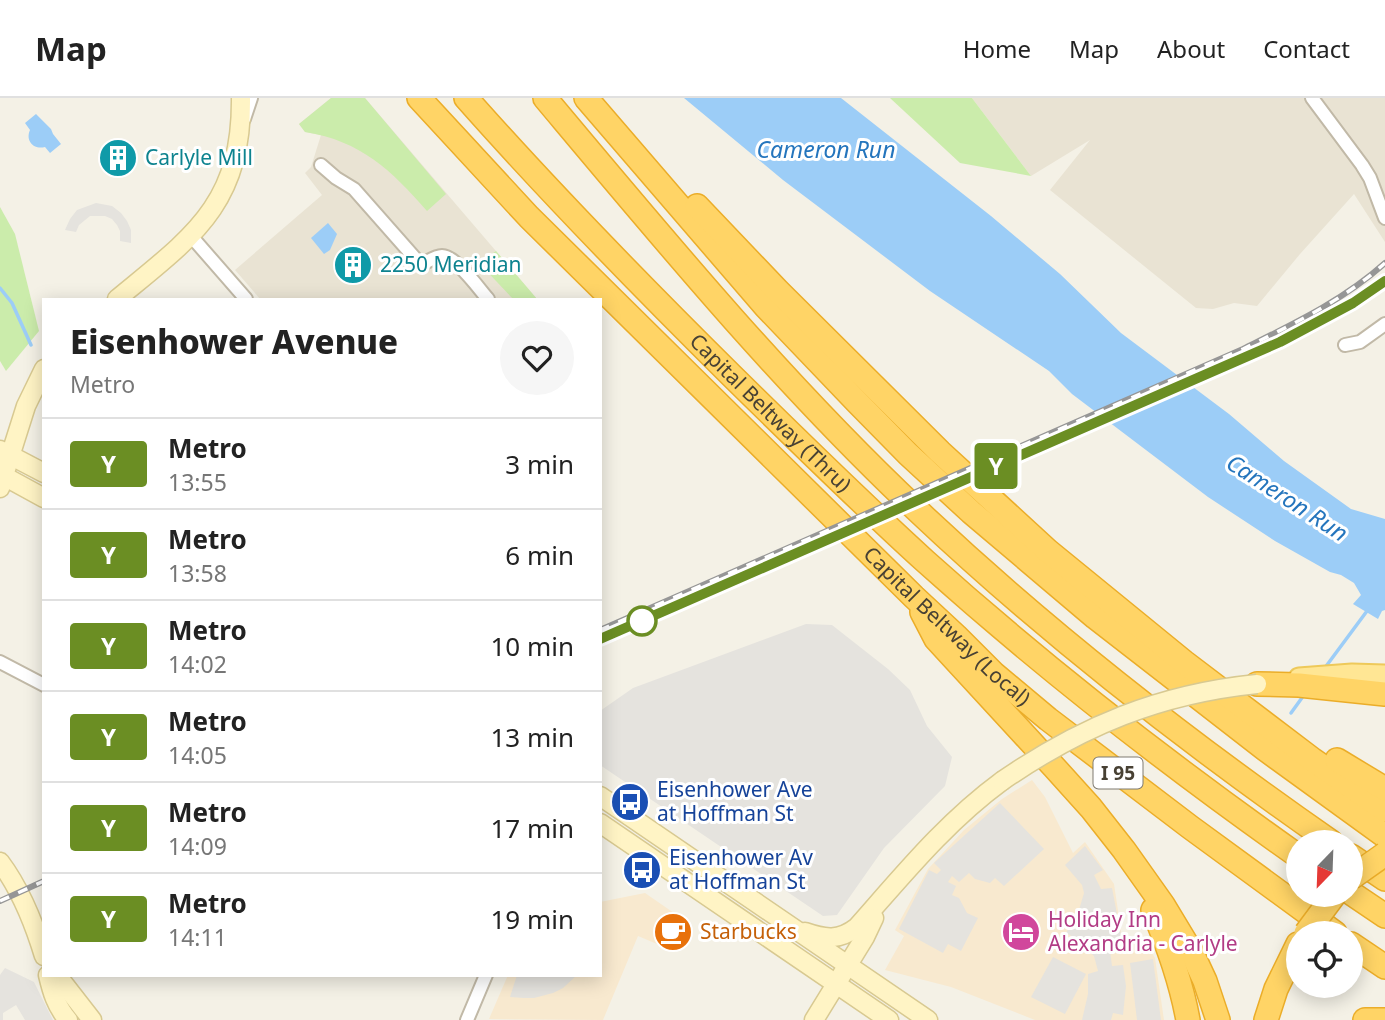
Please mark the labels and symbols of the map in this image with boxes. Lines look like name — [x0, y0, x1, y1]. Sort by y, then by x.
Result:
water label: Cameron Run — [757, 133, 895, 165]
building icon: Carlyle Mill — [97, 137, 139, 179]
place label: Carlyle Mill — [145, 143, 253, 171]
building icon: 2250 Meridian — [332, 244, 374, 286]
place label: 2250 Meridian — [380, 250, 522, 278]
street label: Capital Beltway (Thru) — [684, 327, 858, 498]
line badge: Y — [973, 443, 1019, 489]
water label: Cameron Run — [1221, 446, 1355, 548]
street label: Capital Beltway (Local) — [858, 540, 1037, 712]
unlabelled marker — [627, 606, 657, 636]
road number: I 95 — [1094, 758, 1142, 788]
place label: Eisenhower Ave at Hoffman St — [657, 775, 813, 827]
bus stop icon: Eisenhower Ave at Hoffman St — [609, 781, 651, 823]
north arrow — [1286, 830, 1363, 906]
place label: Eisenhower Av at Hoffman St — [669, 843, 813, 895]
bus stop icon: Eisenhower Av at Hoffman St — [621, 849, 663, 891]
place label: Holiday Inn Alexandria - Carlyle — [1048, 905, 1238, 957]
cafe icon: Starbucks — [652, 911, 694, 953]
hotel icon: Holiday Inn Alexandria - Carlyle — [1000, 911, 1042, 953]
place label: Starbucks — [700, 917, 797, 945]

